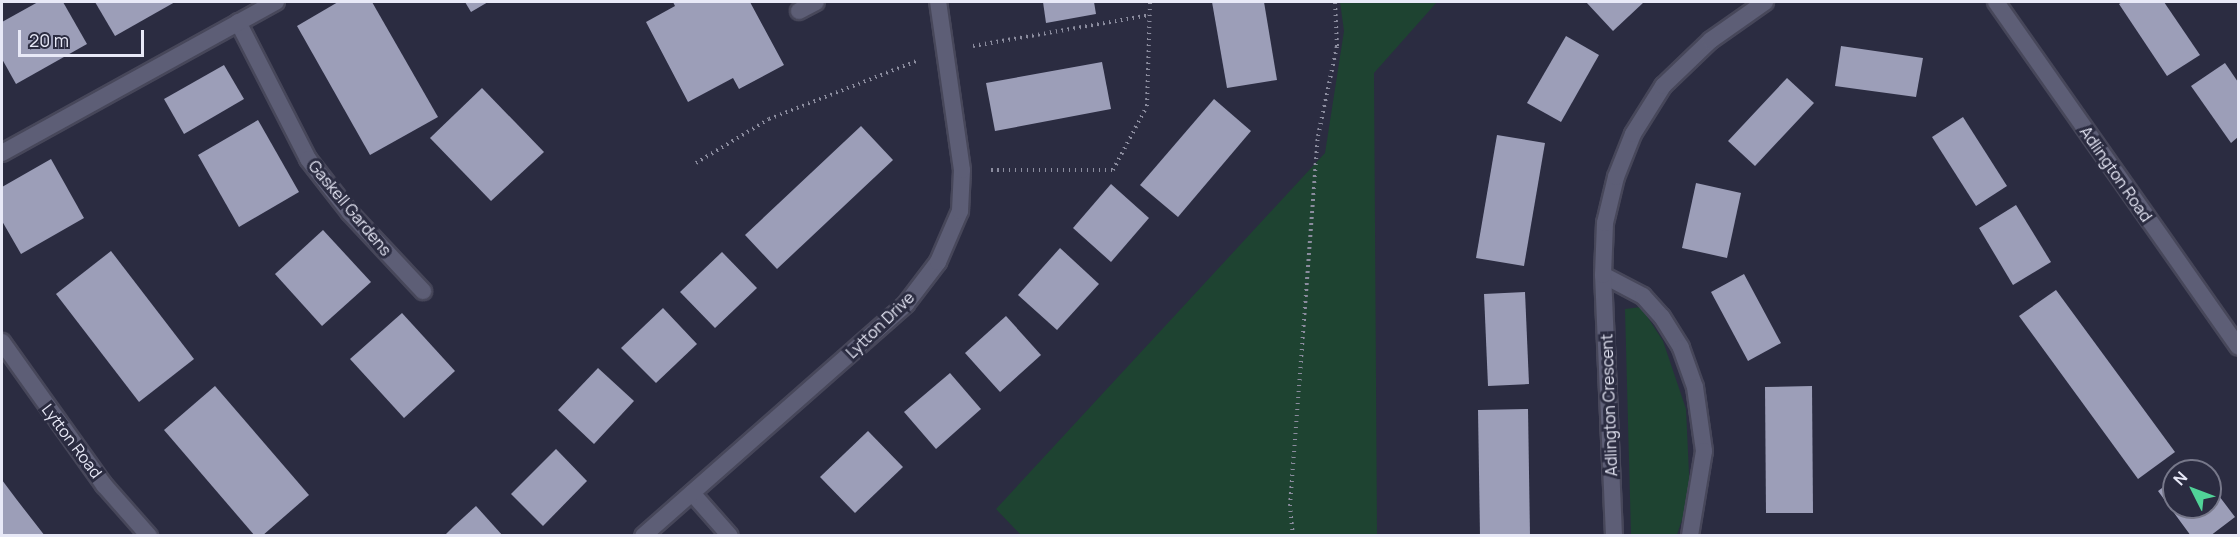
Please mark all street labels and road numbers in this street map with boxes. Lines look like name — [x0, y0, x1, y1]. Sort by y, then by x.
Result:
street label: Adlington Road — [2076, 123, 2156, 225]
street label: Gaskell Gardens — [305, 156, 395, 260]
street label: Lytton Drive — [842, 288, 918, 362]
street label: Adlington Crescent — [1597, 333, 1621, 477]
street label: Lytton Road — [38, 400, 106, 482]

